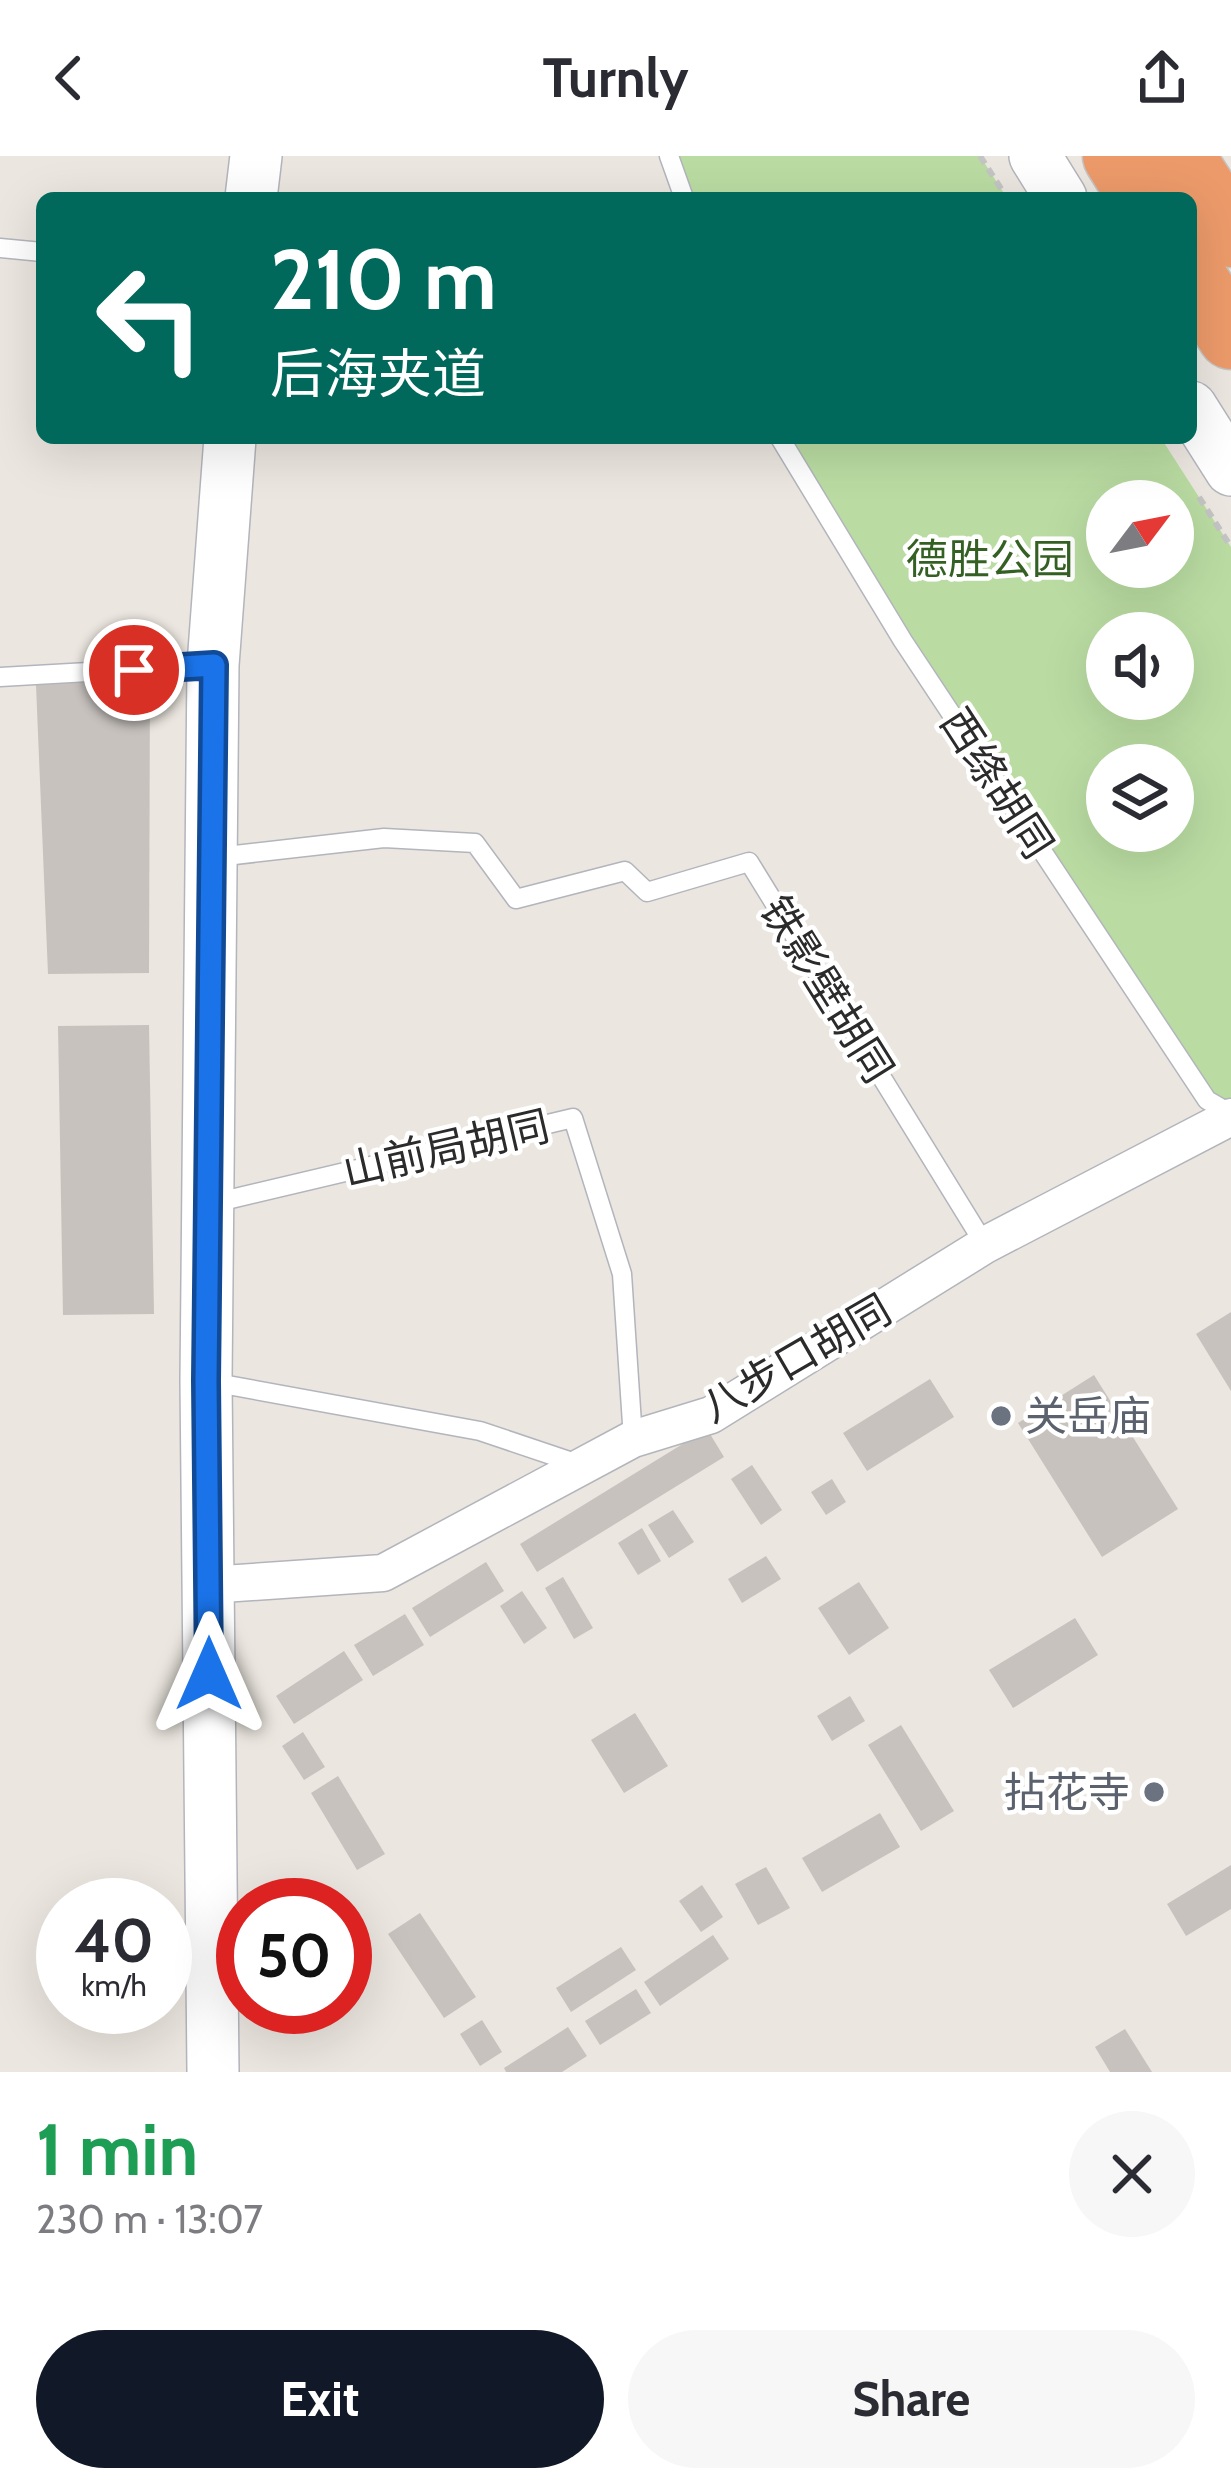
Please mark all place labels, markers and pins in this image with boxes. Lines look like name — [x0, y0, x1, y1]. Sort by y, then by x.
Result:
pin — [83, 619, 185, 721]
place label: 关岳庙 — [1025, 1390, 1151, 1442]
marker: 关岳庙 — [988, 1403, 1014, 1429]
place label: 拈花寺 — [1004, 1766, 1130, 1818]
marker: 拈花寺 — [1141, 1779, 1167, 1805]

